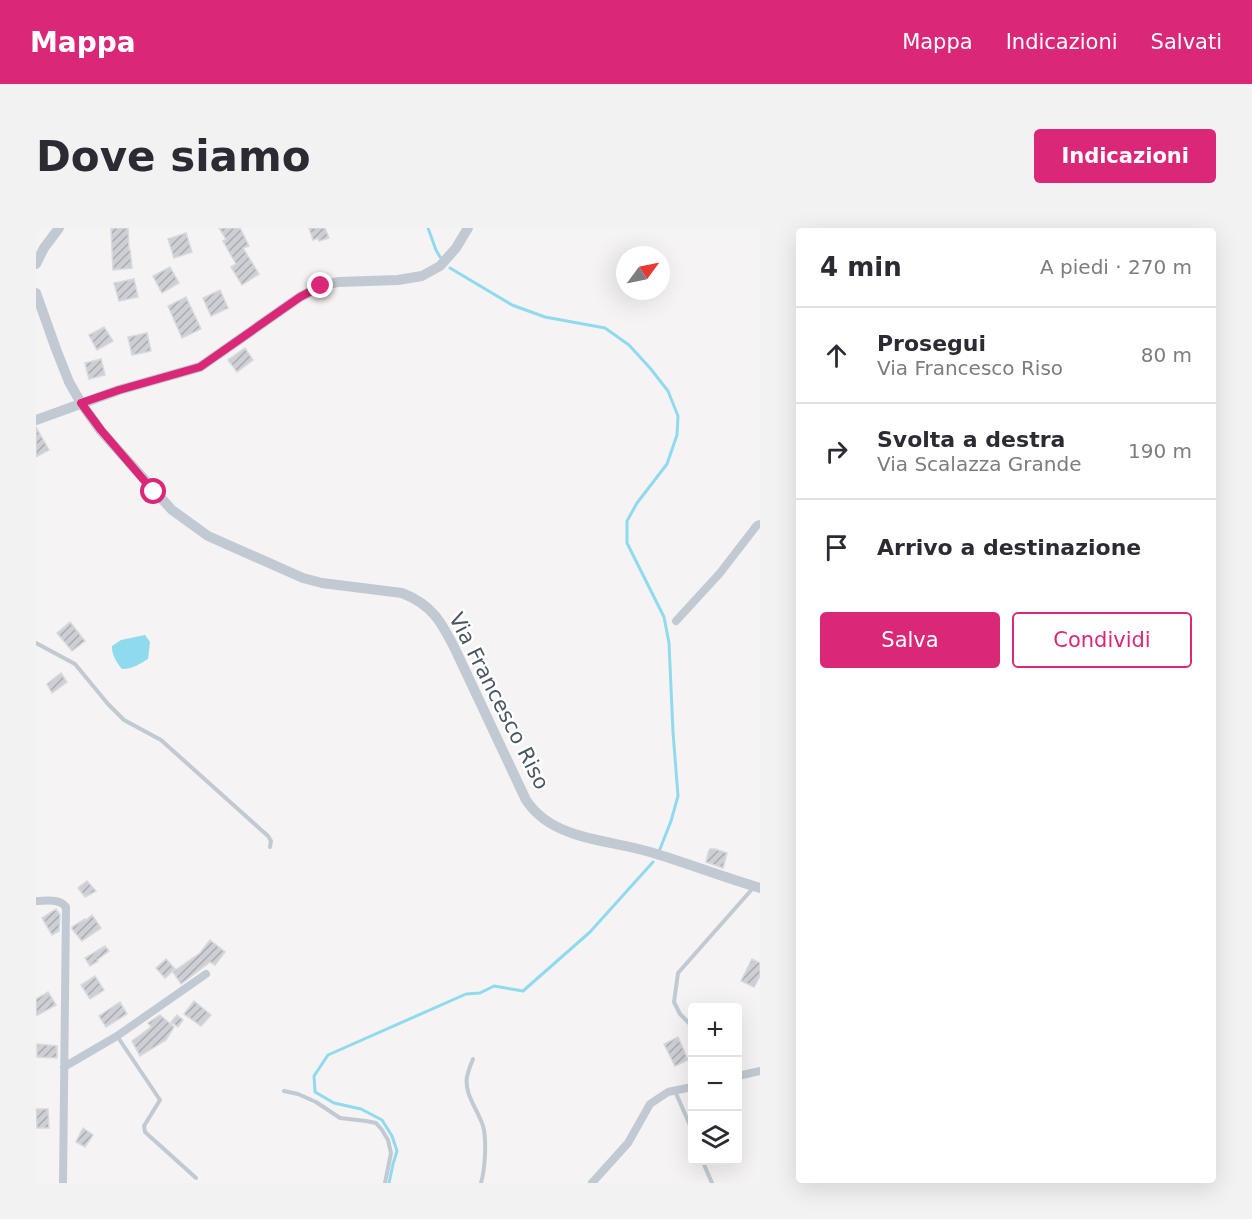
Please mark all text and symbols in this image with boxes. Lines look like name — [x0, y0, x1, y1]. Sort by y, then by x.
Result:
text: Mappa — [30, 26, 136, 59]
text: Mappa — [902, 30, 973, 54]
text: Indicazioni — [1006, 30, 1118, 54]
text: Salvati — [1151, 30, 1222, 54]
button: Indicazioni — [1034, 129, 1216, 183]
text: Dove siamo — [36, 132, 311, 181]
north arrow — [616, 246, 670, 300]
text: 4 min — [820, 252, 902, 282]
text: A piedi · 270 m — [1040, 255, 1192, 279]
route end — [307, 272, 333, 298]
text: Prosegui — [877, 331, 986, 356]
icon: ahead — [820, 339, 853, 372]
text: 80 m — [1141, 343, 1192, 367]
text: Via Francesco Riso — [877, 356, 1063, 380]
text: Svolta a destra — [877, 427, 1065, 452]
icon: right — [820, 435, 853, 468]
text: 190 m — [1128, 439, 1192, 463]
text: Via Scalazza Grande — [877, 452, 1081, 476]
route start — [140, 478, 166, 504]
icon: arrive — [820, 531, 853, 564]
text: Arrivo a destinazione — [877, 535, 1141, 560]
street label: Via Francesco Riso — [444, 609, 554, 793]
button: Salva — [820, 612, 1000, 668]
button: Condividi — [1012, 612, 1192, 668]
map controls — [688, 1003, 742, 1165]
button: + — [688, 1003, 742, 1057]
button: − — [688, 1057, 742, 1111]
button: layers — [688, 1111, 742, 1165]

